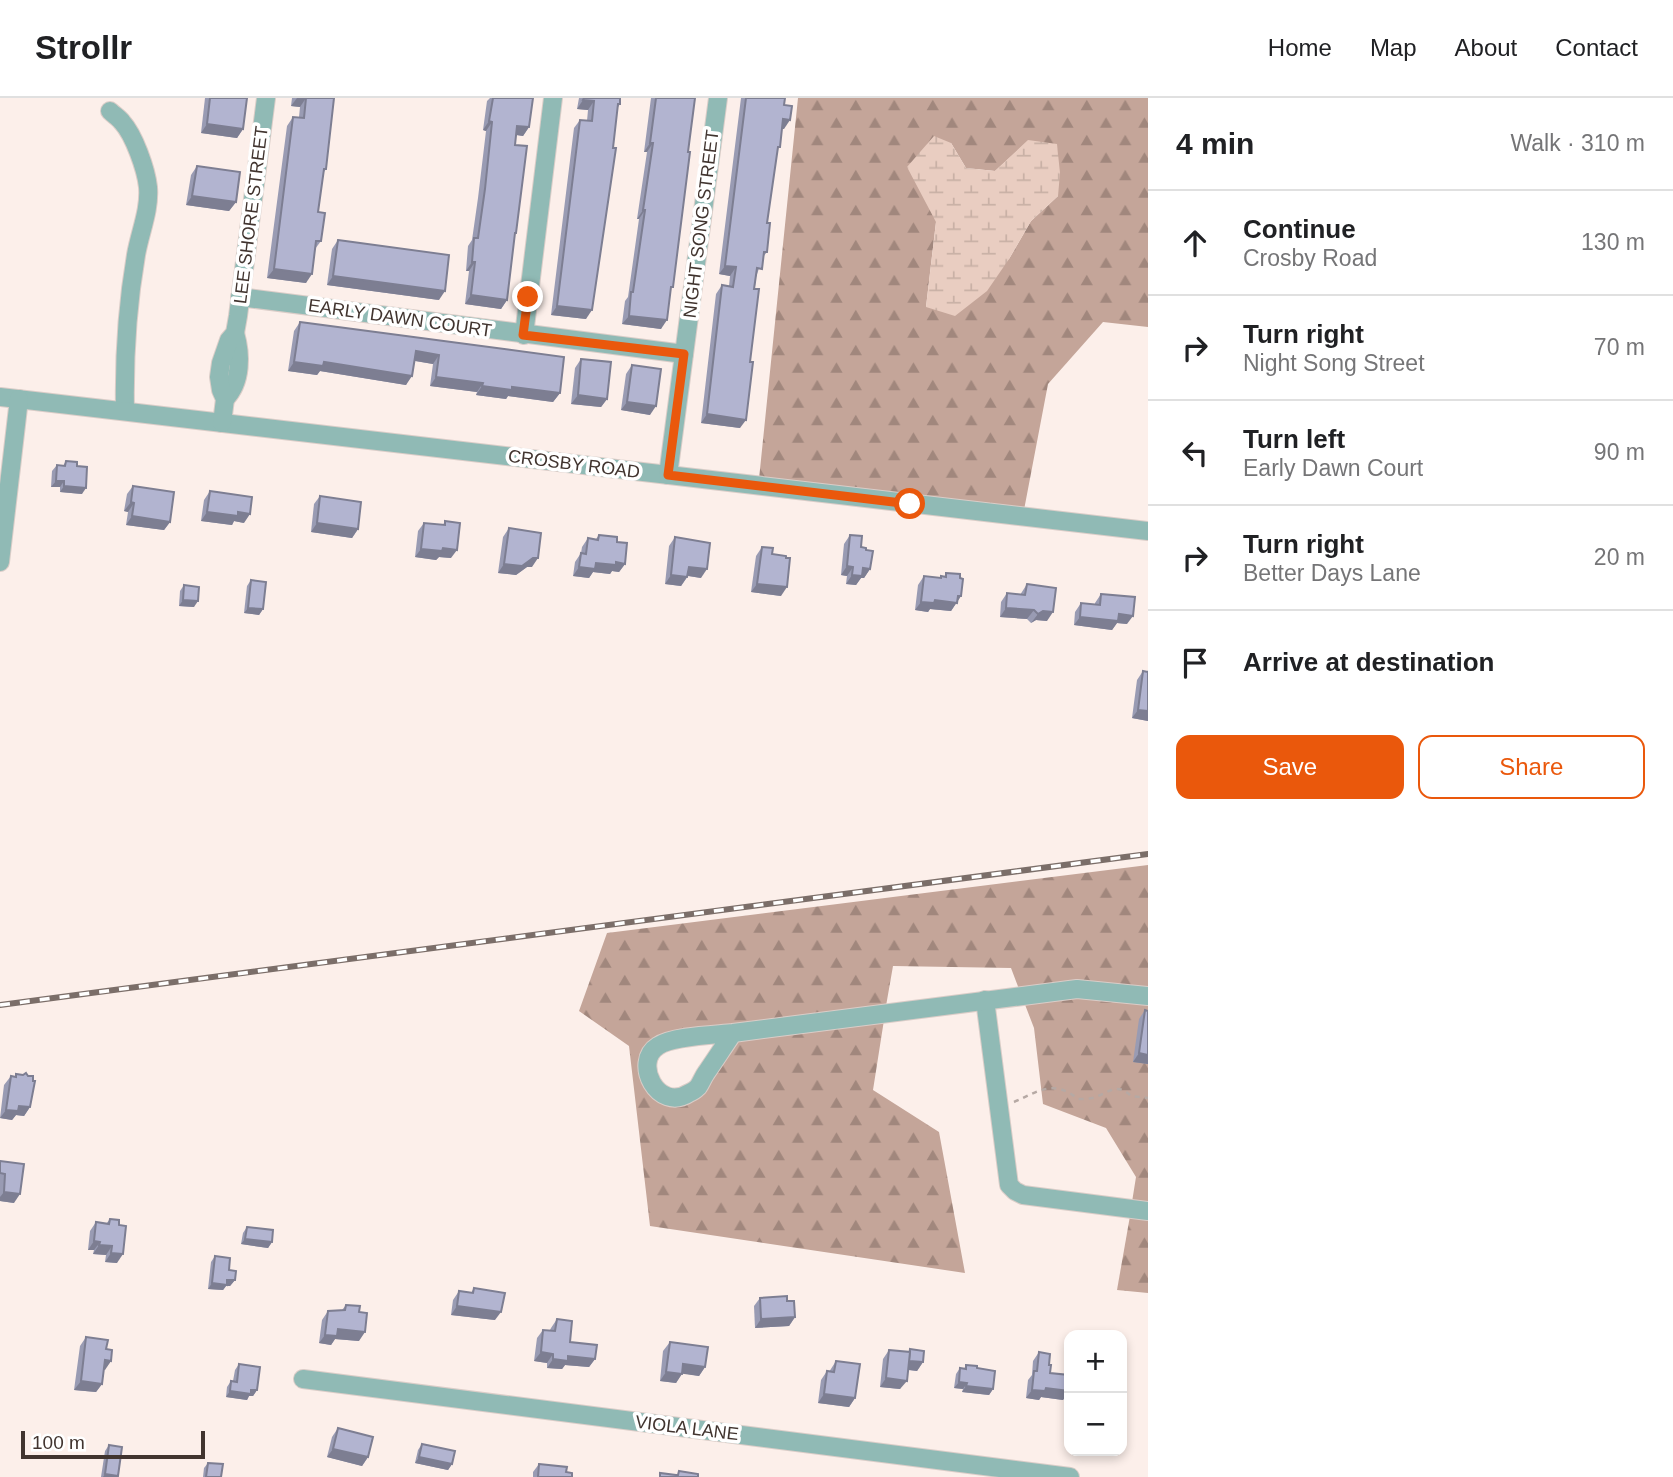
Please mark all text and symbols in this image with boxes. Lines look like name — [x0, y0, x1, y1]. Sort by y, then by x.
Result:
text: Strollr — [35, 29, 132, 66]
text: Home — [1268, 34, 1332, 61]
text: Map — [1370, 34, 1417, 61]
text: About — [1455, 34, 1517, 61]
text: Contact — [1555, 34, 1638, 61]
street label: LEE SHORE STREET — [230, 125, 272, 305]
text: 4 min — [1176, 127, 1254, 160]
street label: NIGHT SONG STREET — [680, 129, 722, 319]
text: Walk · 310 m — [1510, 130, 1645, 156]
text: Continue — [1243, 214, 1356, 244]
icon: ahead — [1176, 224, 1214, 262]
text: 130 m — [1581, 229, 1645, 255]
text: Crosby Road — [1243, 245, 1377, 271]
route end — [512, 281, 543, 312]
street label: EARLY DAWN COURT — [307, 295, 493, 341]
text: Turn right — [1243, 319, 1364, 349]
icon: right — [1176, 329, 1214, 367]
text: 70 m — [1594, 334, 1645, 360]
text: Night Song Street — [1243, 350, 1425, 376]
text: Turn left — [1243, 424, 1345, 454]
icon: left — [1176, 434, 1214, 472]
text: 90 m — [1594, 439, 1645, 465]
street label: CROSBY ROAD — [507, 446, 641, 482]
text: Early Dawn Court — [1243, 455, 1423, 481]
route start — [894, 488, 925, 519]
text: Turn right — [1243, 529, 1364, 559]
icon: right — [1176, 539, 1214, 577]
text: 20 m — [1594, 544, 1645, 570]
text: Better Days Lane — [1243, 560, 1421, 586]
icon: arrive — [1176, 644, 1214, 682]
text: Arrive at destination — [1243, 647, 1494, 677]
button: Save — [1176, 735, 1404, 799]
button: Share — [1418, 735, 1645, 799]
map controls — [1064, 1330, 1127, 1456]
button: + — [1064, 1330, 1127, 1393]
button: − — [1064, 1393, 1127, 1456]
street label: VIOLA LANE — [634, 1412, 740, 1444]
scale bar — [21, 1428, 205, 1460]
text: 100 m — [32, 1432, 85, 1453]

